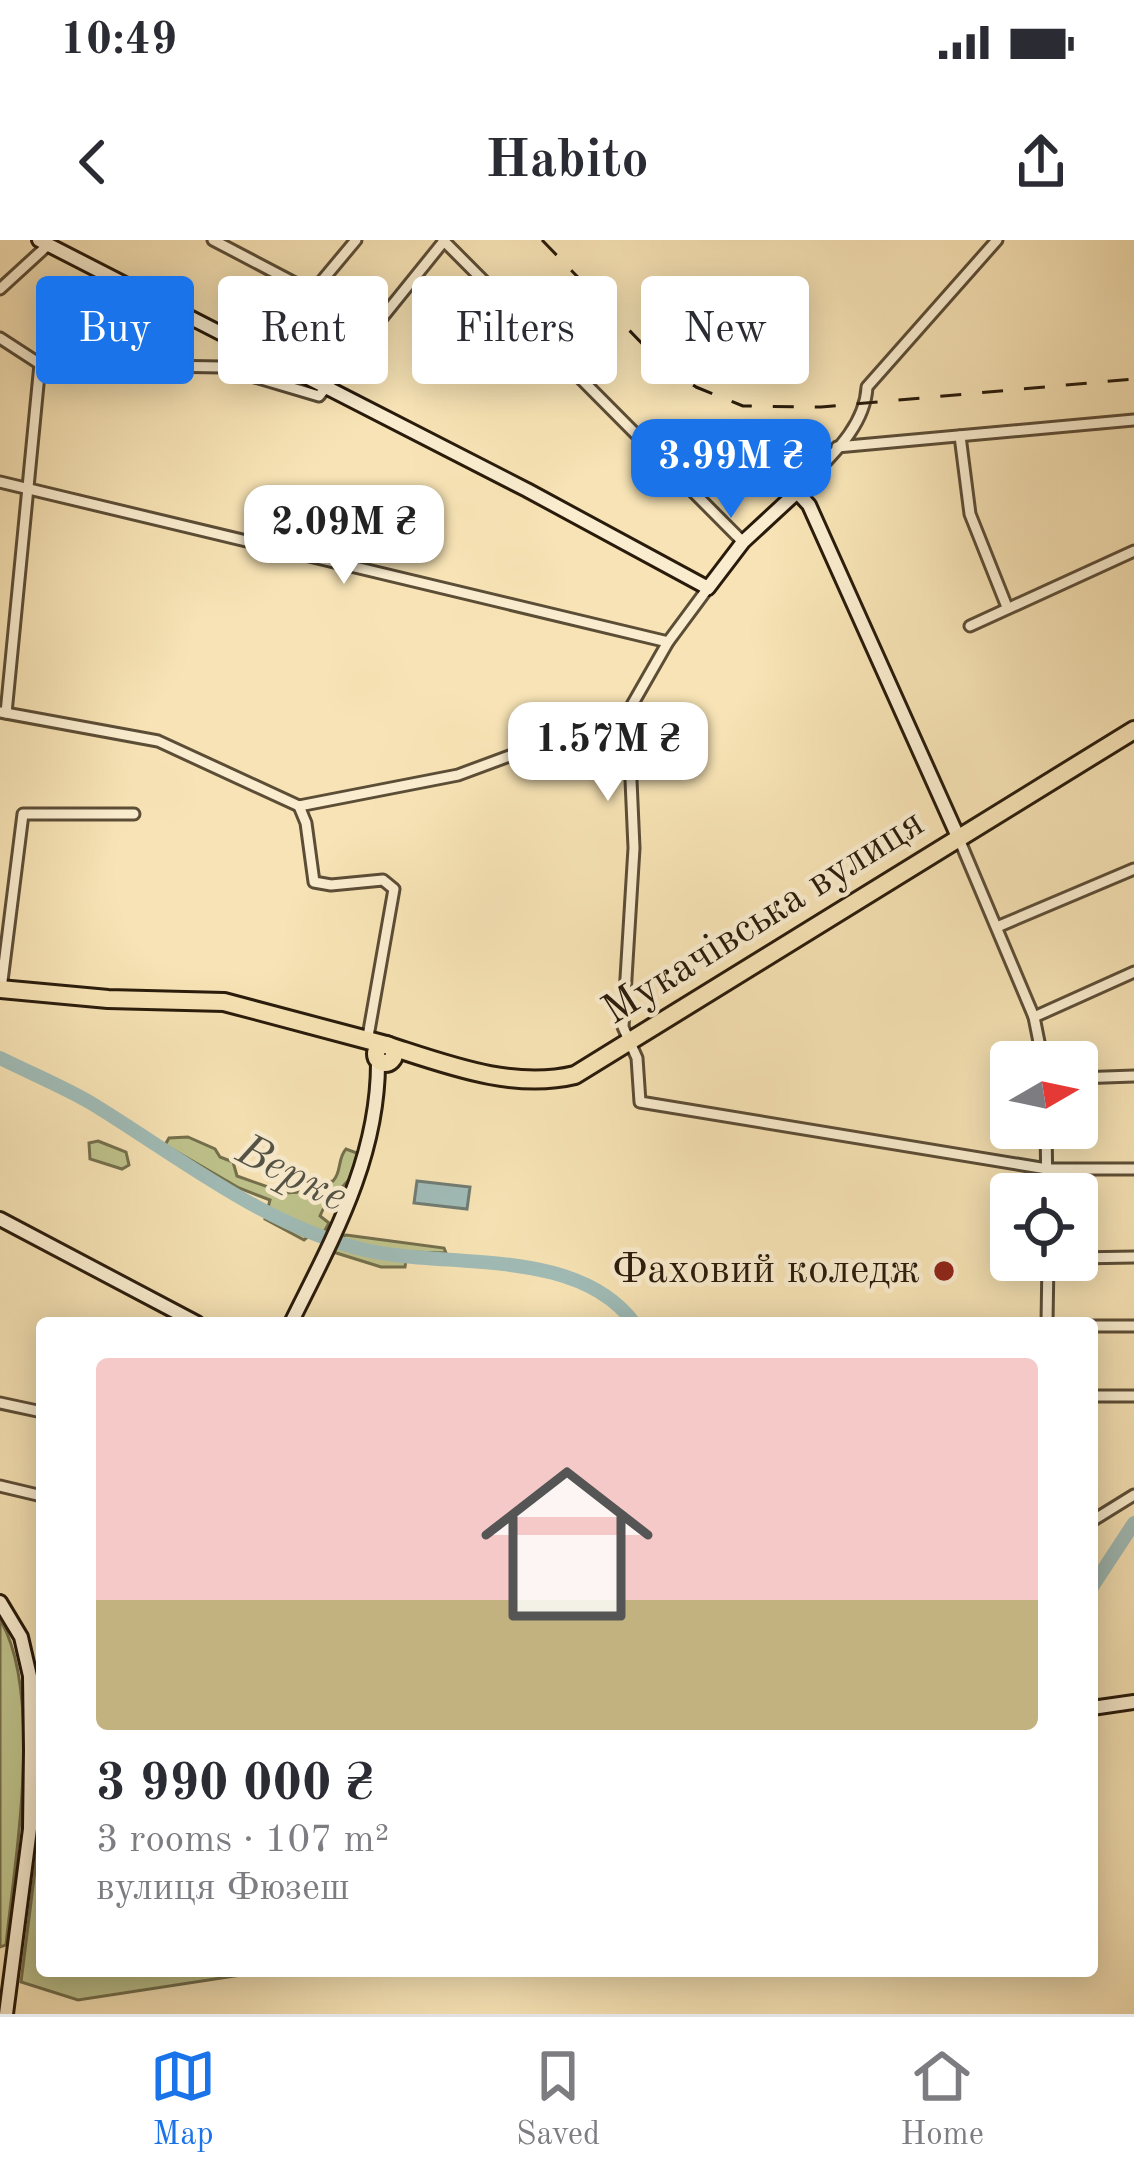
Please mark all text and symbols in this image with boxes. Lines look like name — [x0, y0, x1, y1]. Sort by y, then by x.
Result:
text: 10:49 — [60, 19, 177, 64]
icon: back — [60, 129, 126, 195]
icon: share — [1008, 129, 1074, 195]
text: Habito — [485, 135, 649, 189]
chip: Buy — [36, 276, 194, 384]
chip: Rent — [218, 276, 388, 384]
chip: Filters — [412, 276, 617, 384]
chip: New — [641, 276, 809, 384]
pin: 3.99M ₴ — [620, 419, 842, 521]
text: 3.99M ₴ — [658, 438, 804, 477]
pin: 2.09M ₴ — [233, 485, 455, 587]
text: 2.09M ₴ — [271, 504, 417, 543]
pin: 1.57M ₴ — [497, 702, 719, 804]
text: 1.57M ₴ — [535, 721, 681, 760]
street label: Мукачівська вулиця — [596, 802, 932, 1034]
north arrow — [990, 1041, 1098, 1149]
map controls — [990, 1041, 1098, 1281]
water label: Верке — [228, 1128, 353, 1222]
button: locate — [990, 1173, 1098, 1281]
place label: Фаховий коледж — [612, 1250, 920, 1292]
marker: Фаховий коледж — [931, 1258, 957, 1284]
icon: home — [459, 1436, 675, 1652]
text: 3 990 000 ₴ — [96, 1760, 374, 1811]
text: 3 rooms · 107 m² — [96, 1821, 389, 1860]
text: вулиця Фюзеш — [96, 1869, 350, 1908]
tab: Map — [150, 2043, 216, 2156]
tab: Saved — [516, 2043, 600, 2156]
tab: Home — [900, 2043, 984, 2156]

